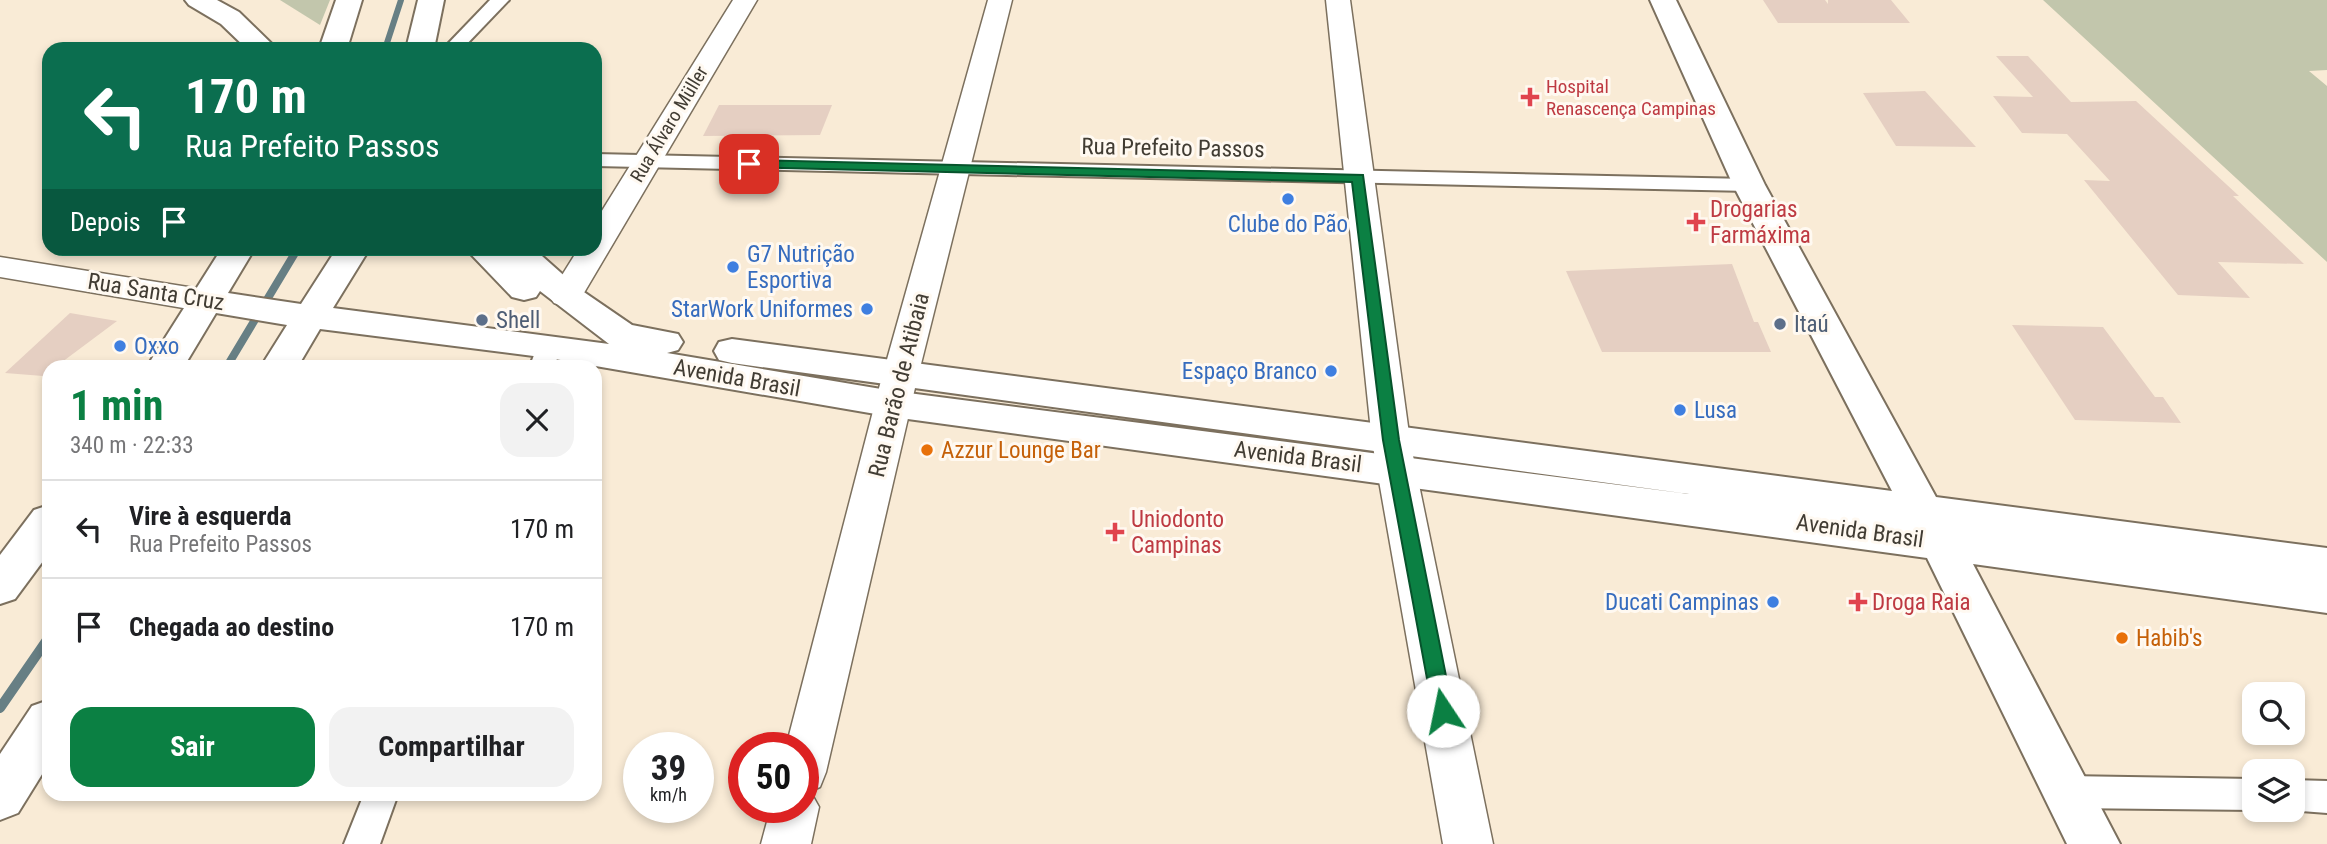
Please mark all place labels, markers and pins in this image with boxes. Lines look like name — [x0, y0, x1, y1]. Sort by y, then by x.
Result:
place label: Hospital Renascença Campinas — [1546, 75, 1716, 120]
marker: Hospital Renascença Campinas — [1520, 87, 1540, 107]
pin — [719, 134, 779, 194]
marker: Clube do Pão — [1280, 191, 1296, 207]
place label: Drogarias Farmáxima — [1710, 196, 1811, 249]
place label: Clube do Pão — [1228, 211, 1348, 238]
marker: Drogarias Farmáxima — [1688, 214, 1704, 230]
place label: G7 Nutrição Esportiva — [747, 241, 855, 294]
marker: G7 Nutrição Esportiva — [725, 259, 741, 275]
place label: StarWork Uniformes — [671, 296, 853, 323]
marker: StarWork Uniformes — [859, 301, 875, 317]
place label: Shell — [496, 307, 540, 334]
place label: Itaú — [1794, 311, 1829, 338]
marker: Shell — [474, 312, 490, 328]
marker: Itaú — [1772, 316, 1788, 332]
place label: Oxxo — [134, 333, 179, 360]
marker: Oxxo — [112, 338, 128, 354]
place label: Espaço Branco — [1182, 358, 1317, 385]
marker: Espaço Branco — [1323, 363, 1339, 379]
place label: Lusa — [1694, 397, 1737, 424]
marker: Lusa — [1672, 402, 1688, 418]
place label: Azzur Lounge Bar — [941, 437, 1101, 464]
marker: Azzur Lounge Bar — [919, 442, 935, 458]
place label: Uniodonto Campinas — [1131, 506, 1224, 559]
marker: Uniodonto Campinas — [1105, 522, 1125, 542]
place label: Ducati Campinas — [1605, 589, 1759, 616]
place label: Droga Raia — [1872, 589, 1971, 616]
marker: Ducati Campinas — [1765, 594, 1781, 610]
marker: Droga Raia — [1850, 594, 1866, 610]
place label: Habib's — [2136, 625, 2203, 652]
marker: Habib's — [2114, 630, 2130, 646]

